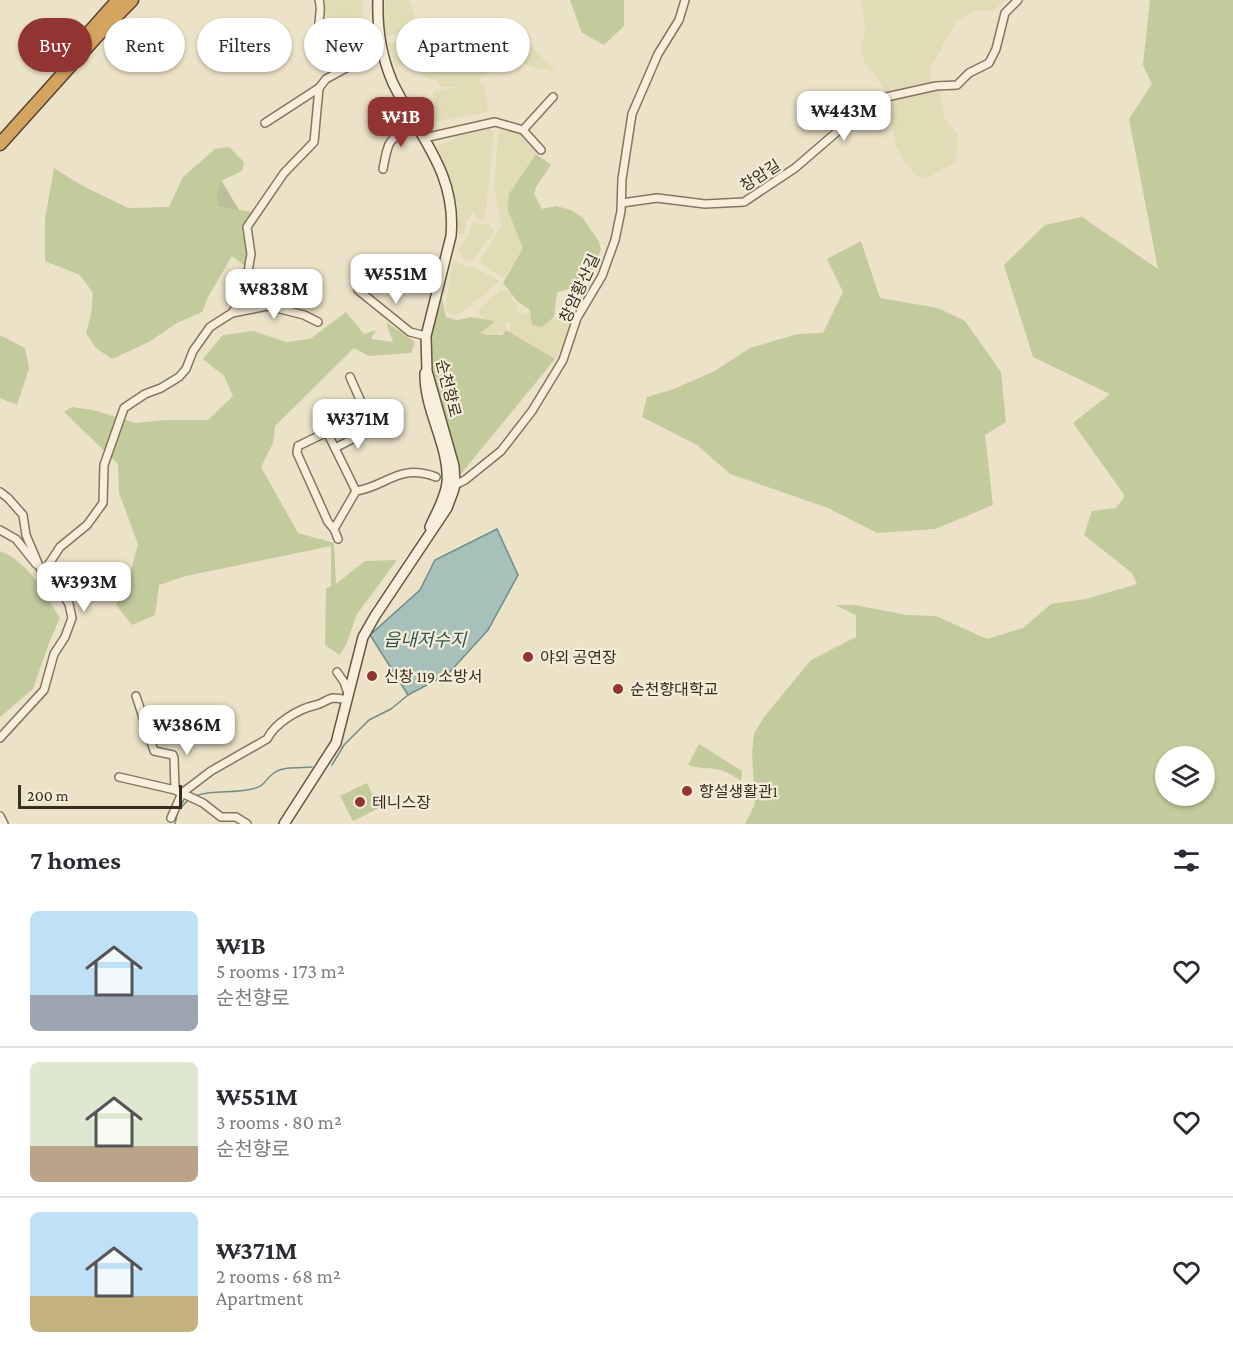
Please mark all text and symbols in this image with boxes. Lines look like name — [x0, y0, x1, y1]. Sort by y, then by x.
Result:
chip: Buy — [18, 18, 92, 72]
chip: Rent — [104, 18, 185, 72]
chip: Filters — [197, 18, 292, 72]
chip: New — [304, 18, 384, 72]
chip: Apartment — [396, 18, 530, 72]
pin: ₩443M — [802, 91, 886, 142]
pin: ₩1B — [372, 97, 430, 148]
text: ₩443M — [811, 99, 877, 121]
text: ₩1B — [382, 105, 420, 127]
street label: 창암길 — [737, 156, 783, 195]
street label: 창암황산길 — [556, 251, 603, 325]
pin: ₩551M — [354, 254, 438, 305]
text: ₩551M — [365, 262, 427, 284]
pin: ₩838M — [232, 269, 316, 320]
text: ₩838M — [239, 277, 309, 299]
street label: 순천향로 — [433, 357, 464, 419]
pin: ₩371M — [316, 399, 400, 450]
text: ₩371M — [327, 407, 389, 429]
pin: ₩393M — [42, 562, 126, 613]
text: ₩393M — [51, 570, 117, 592]
water label: 읍내저수지 — [384, 630, 468, 650]
place label: 야외 공연장 — [540, 649, 617, 666]
marker: 야외 공연장 — [521, 650, 535, 664]
place label: 신창 119 소방서 — [384, 668, 482, 685]
marker: 신창 119 소방서 — [365, 669, 379, 683]
place label: 순천향대학교 — [630, 681, 718, 698]
marker: 순천향대학교 — [611, 682, 625, 696]
pin: ₩386M — [145, 705, 229, 756]
text: ₩386M — [153, 713, 221, 735]
map controls — [1155, 746, 1215, 806]
button: layers — [1155, 746, 1215, 806]
scale bar — [18, 782, 182, 810]
place label: 향설생활관1 — [699, 783, 778, 800]
marker: 향설생활관1 — [680, 784, 694, 798]
text: 200 m — [27, 787, 69, 804]
place label: 테니스장 — [372, 794, 431, 811]
marker: 테니스장 — [353, 795, 367, 809]
icon: filters — [1170, 844, 1203, 877]
text: 7 homes — [30, 846, 121, 875]
text: ₩1B — [216, 931, 266, 960]
icon: home — [78, 935, 150, 1007]
icon: heart — [1170, 955, 1203, 988]
text: 5 rooms · 173 m² — [216, 960, 345, 982]
text: 순천향로 — [216, 987, 290, 1009]
text: ₩551M — [216, 1082, 298, 1111]
icon: home — [78, 1086, 150, 1158]
icon: heart — [1170, 1106, 1203, 1139]
text: 3 rooms · 80 m² — [216, 1111, 342, 1133]
text: 순천향로 — [216, 1138, 290, 1160]
icon: home — [78, 1236, 150, 1308]
text: ₩371M — [216, 1236, 297, 1265]
icon: heart — [1170, 1256, 1203, 1289]
text: 2 rooms · 68 m² — [216, 1265, 341, 1287]
text: Apartment — [216, 1287, 303, 1309]

